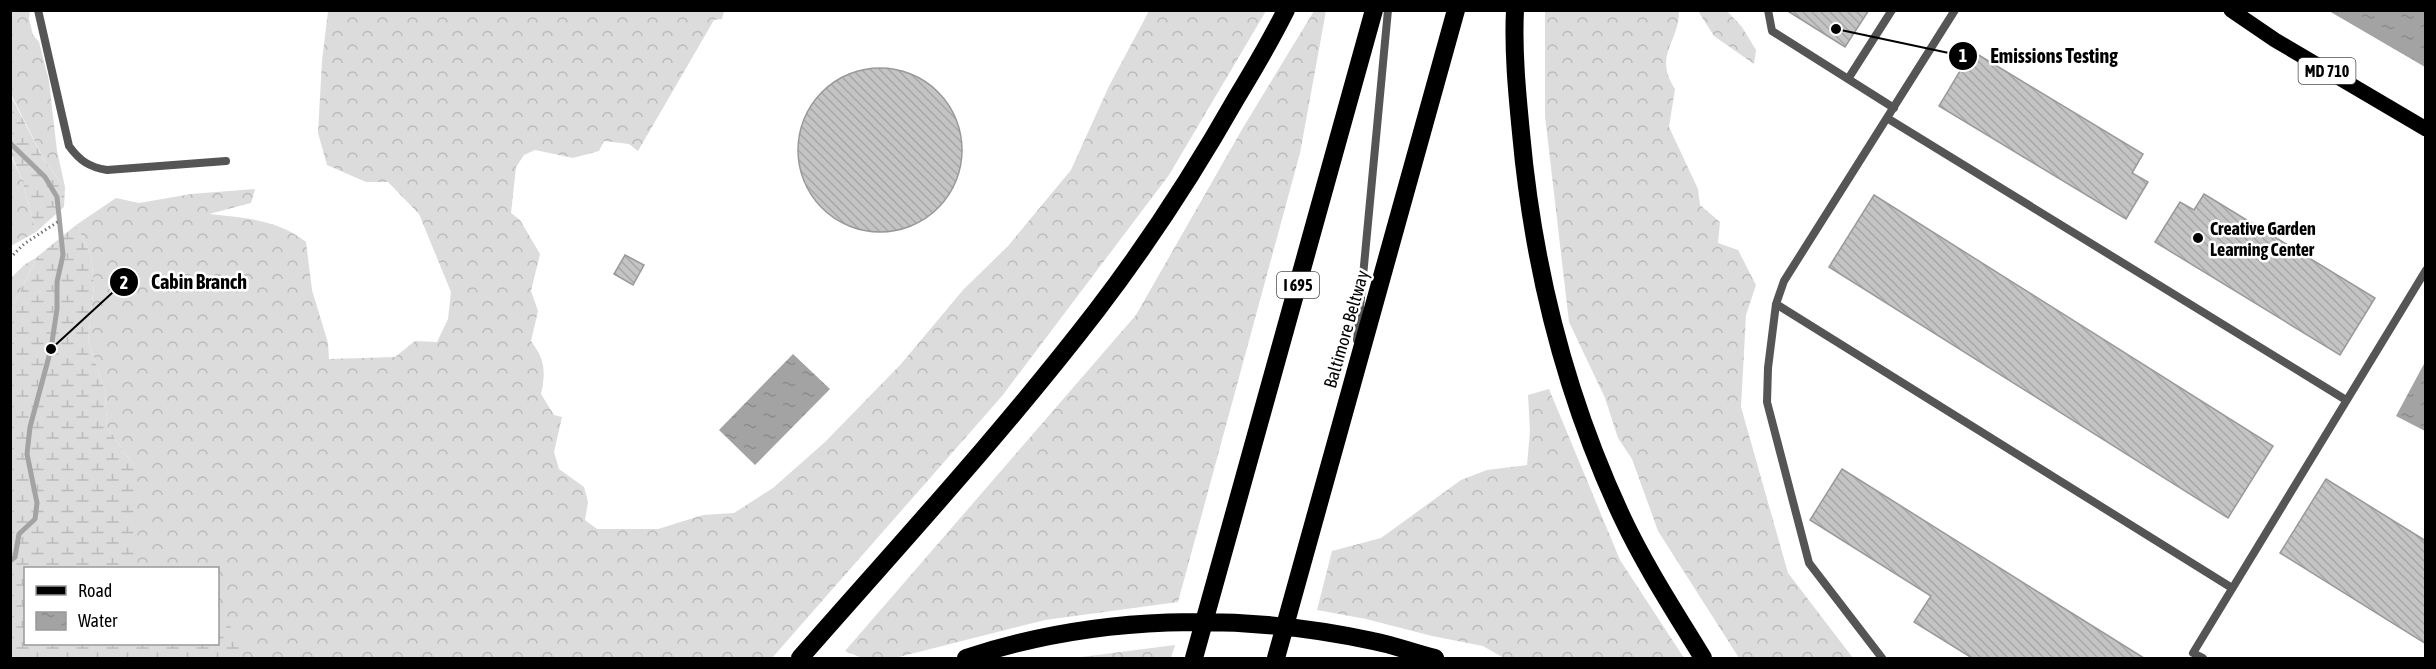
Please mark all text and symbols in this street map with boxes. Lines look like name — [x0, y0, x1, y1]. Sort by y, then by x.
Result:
callout: Emissions Testing — [1948, 37, 2129, 75]
text: Emissions Testing — [1990, 44, 2118, 67]
text: 1 — [1959, 45, 1967, 66]
road number: MD 710 — [2298, 58, 2356, 84]
place label: Creative Garden Learning Center — [2210, 218, 2316, 260]
marker: Creative Garden Learning Center — [2191, 231, 2205, 245]
callout: Cabin Branch — [109, 263, 259, 301]
street label: Baltimore Beltway — [1319, 268, 1373, 390]
text: Cabin Branch — [151, 270, 247, 293]
text: 2 — [120, 272, 128, 293]
road number: I 695 — [1277, 272, 1319, 298]
legend — [24, 567, 219, 645]
text: Road — [78, 580, 112, 601]
text: Water — [78, 610, 118, 631]

